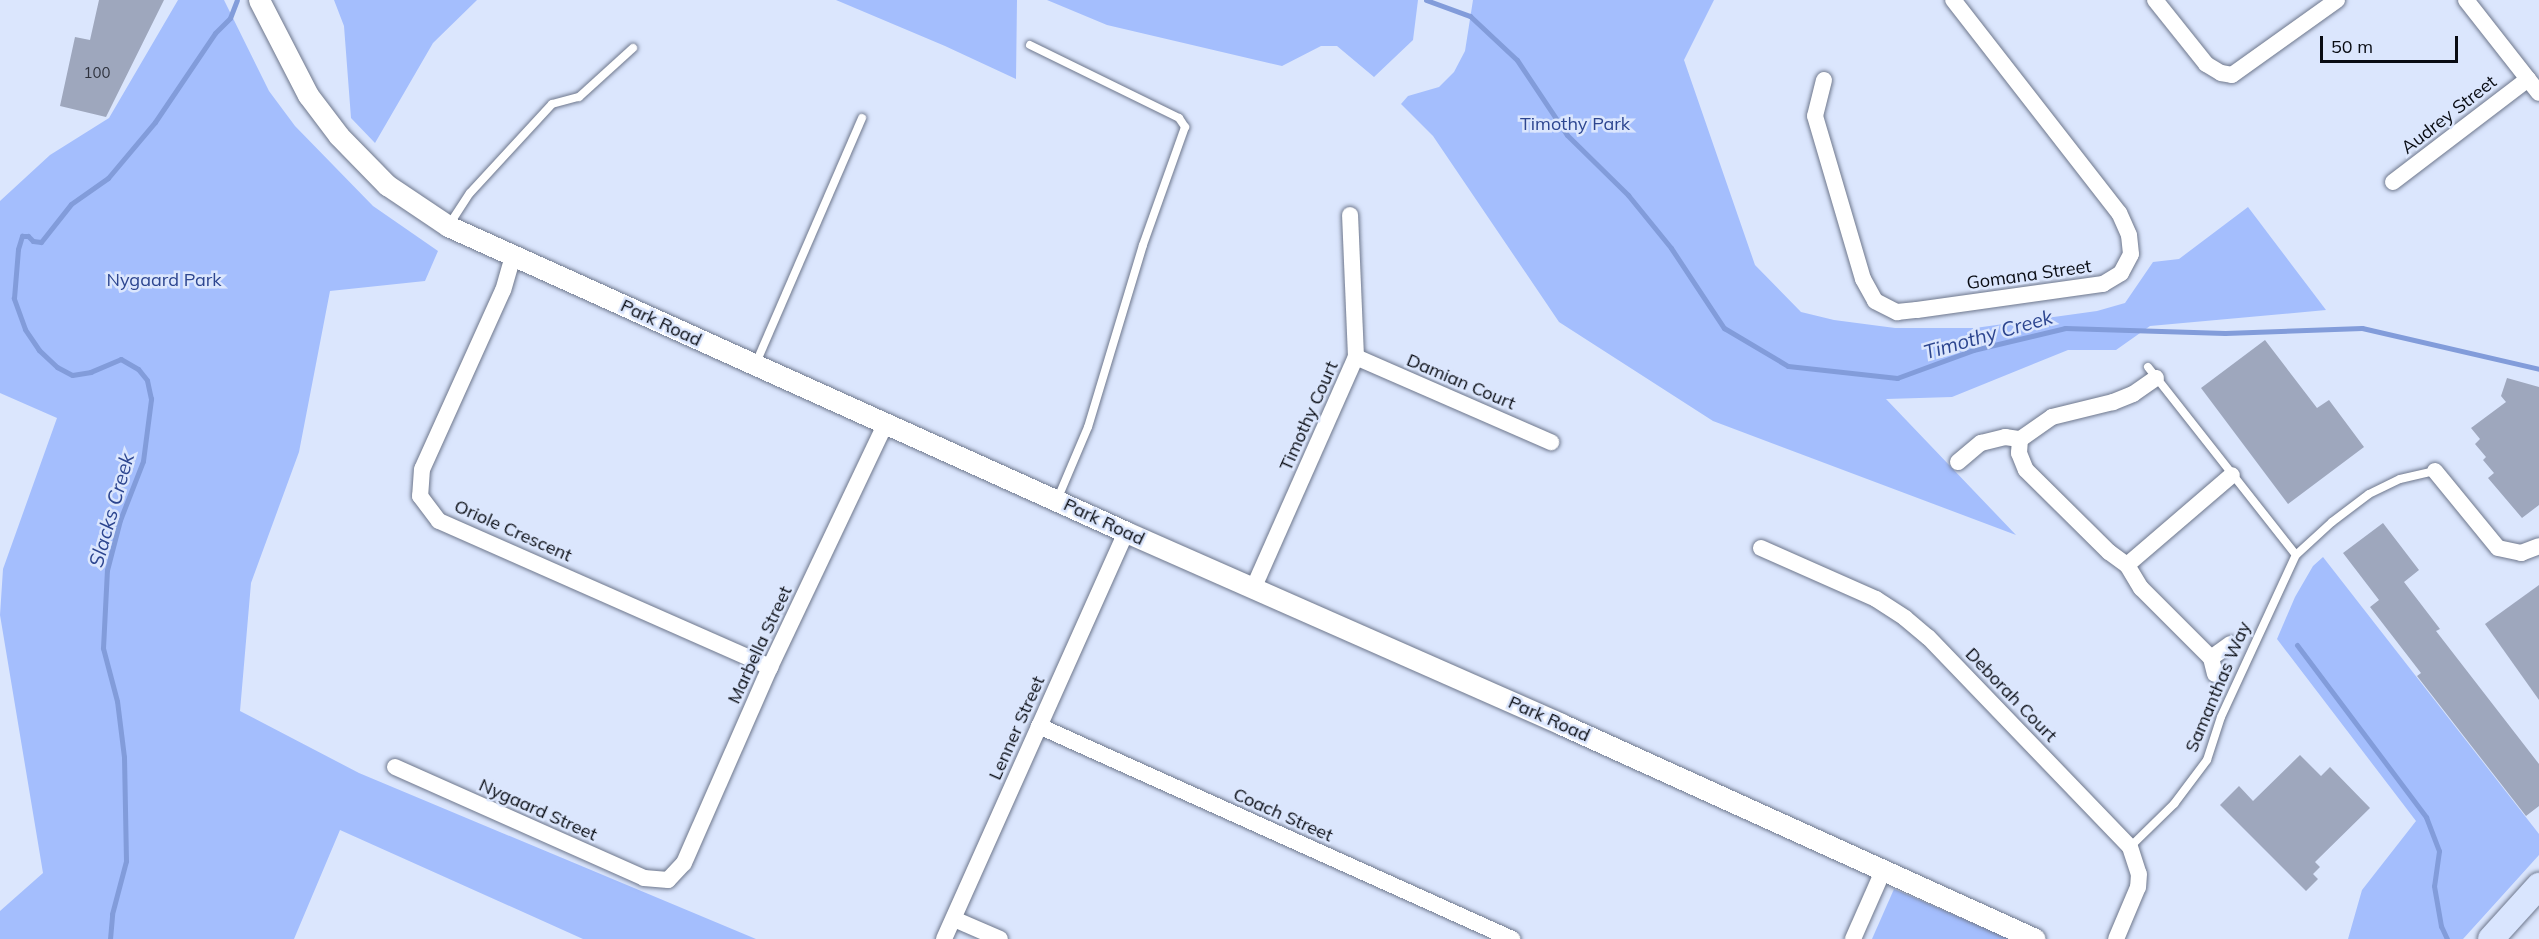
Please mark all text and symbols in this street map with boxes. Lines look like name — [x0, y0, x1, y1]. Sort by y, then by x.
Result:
scale bar — [2323, 24, 2461, 62]
text: 50 m — [2331, 35, 2373, 58]
house number: 100 — [84, 64, 110, 82]
street label: Audrey Street — [2397, 71, 2501, 159]
park label: Timothy Park — [1520, 113, 1630, 135]
street label: Gomana Street — [1965, 256, 2093, 294]
park label: Nygaard Park — [106, 269, 222, 291]
street label: Park Road — [617, 295, 705, 351]
water label: Timothy Creek — [1921, 304, 2055, 364]
street label: Damian Court — [1403, 349, 1519, 415]
street label: Timothy Court — [1275, 358, 1343, 474]
water label: Slacks Creek — [83, 450, 139, 570]
street label: Park Road — [1060, 494, 1148, 550]
street label: Oriole Crescent — [451, 495, 575, 567]
street label: Marbella Street — [723, 583, 797, 707]
street label: Samanthas Way — [2181, 618, 2255, 756]
street label: Deborah Court — [1961, 643, 2061, 747]
street label: Lenner Street — [984, 673, 1050, 783]
street label: Park Road — [1505, 691, 1593, 747]
street label: Nygaard Street — [476, 774, 600, 846]
street label: Coach Street — [1230, 783, 1336, 847]

